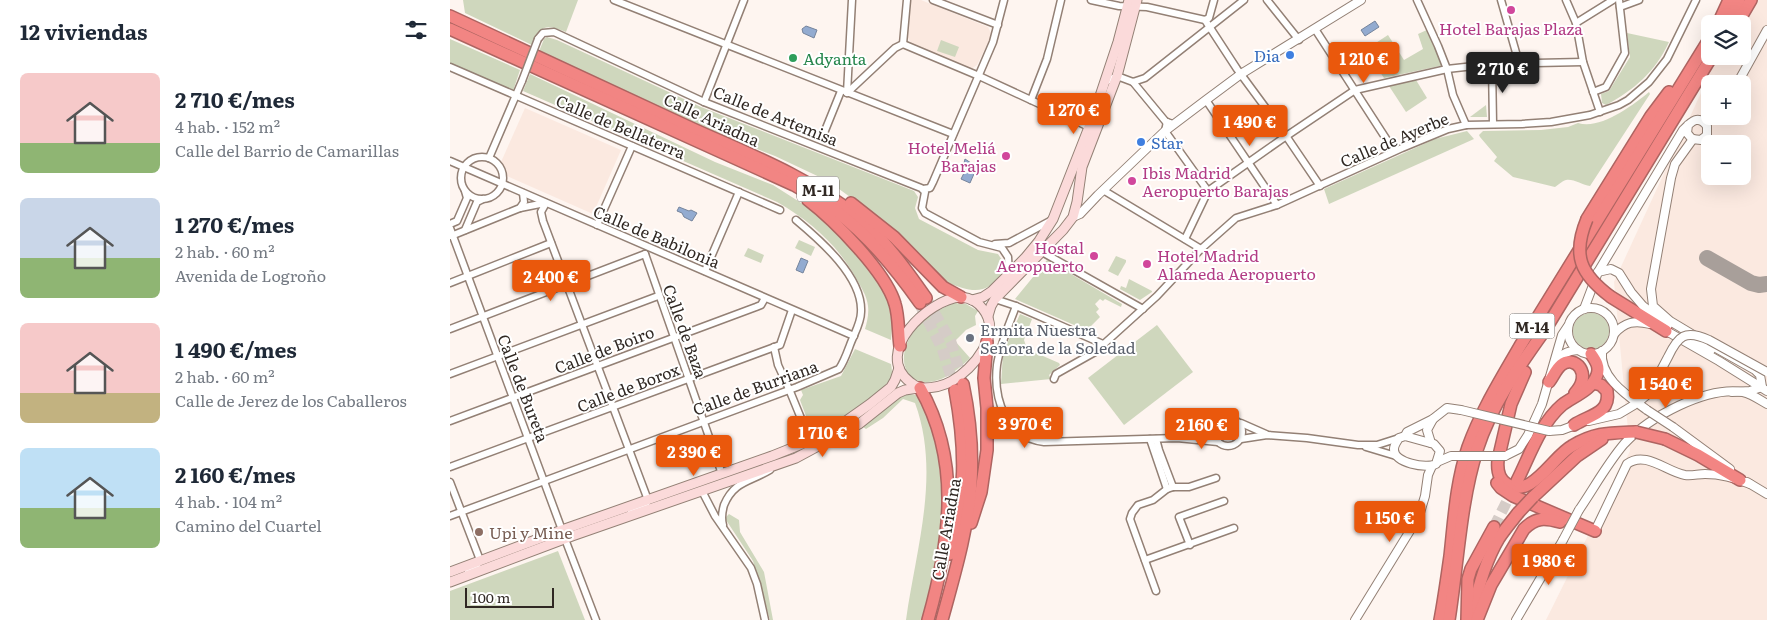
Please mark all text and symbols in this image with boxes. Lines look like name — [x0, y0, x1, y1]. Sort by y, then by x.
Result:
marker: Hotel Barajas Plaza — [1505, 4, 1517, 16]
text: 12 viviendas — [20, 15, 147, 46]
map controls — [1701, 15, 1751, 185]
button: layers — [1701, 15, 1751, 65]
icon: filters — [402, 16, 430, 44]
place label: Hotel Barajas Plaza — [1439, 16, 1583, 40]
pin: 1 210 € — [1318, 42, 1410, 84]
place label: Dia — [1254, 43, 1280, 67]
place label: Adyanta — [803, 46, 867, 70]
text: 1 210 € — [1339, 46, 1389, 70]
marker: Dia — [1284, 49, 1296, 61]
marker: Adyanta — [787, 52, 799, 64]
pin: 2 710 € — [1457, 52, 1549, 94]
text: 2 710 € — [1477, 56, 1529, 80]
button: + — [1701, 75, 1751, 125]
street label: Calle de Artemisa — [710, 79, 843, 151]
text: 2 710 €/mes — [175, 83, 295, 114]
street label: Calle Ariadna — [660, 86, 764, 152]
street label: Calle de Bellaterra — [553, 88, 690, 164]
pin: 1 270 € — [1028, 92, 1120, 135]
icon: home — [60, 93, 120, 153]
text: 1 270 € — [1048, 97, 1100, 121]
pin: 1 490 € — [1204, 104, 1296, 147]
street label: Calle de Ayerbe — [1336, 105, 1452, 173]
text: 1 490 € — [1224, 109, 1276, 133]
text: 4 hab. · 152 m² — [175, 114, 280, 138]
place label: Star — [1151, 130, 1183, 154]
place label: Hotel Meliá Barajas — [907, 135, 996, 177]
button: − — [1701, 135, 1751, 185]
marker: Star — [1135, 136, 1147, 148]
text: Calle del Barrio de Camarillas — [175, 138, 399, 162]
marker: Hotel Meliá Barajas — [1000, 150, 1012, 162]
place label: Ibis Madrid Aeropuerto Barajas — [1142, 160, 1288, 202]
marker: Ibis Madrid Aeropuerto Barajas — [1126, 175, 1138, 187]
road number: M-11 — [797, 176, 839, 202]
street label: Calle de Babilonia — [590, 198, 724, 274]
text: 1 270 €/mes — [175, 208, 294, 239]
icon: home — [60, 218, 120, 278]
place label: Hostal Aeropuerto — [996, 235, 1084, 277]
text: 2 hab. · 60 m² — [175, 239, 275, 263]
place label: Hotel Madrid Alameda Aeropuerto — [1157, 243, 1316, 285]
marker: Hostal Aeropuerto — [1088, 250, 1100, 262]
marker: Hotel Madrid Alameda Aeropuerto — [1141, 258, 1153, 270]
pin: 2 400 € — [505, 260, 597, 302]
text: Avenida de Logroño — [175, 263, 326, 287]
text: 2 400 € — [523, 264, 579, 288]
street label: Calle de Baza — [658, 281, 714, 382]
road number: M-14 — [1510, 314, 1554, 338]
place label: Ermita Nuestra Señora de la Soledad — [980, 317, 1136, 359]
street label: Calle de Boiro — [551, 319, 657, 379]
street label: Calle de Bureta — [492, 331, 556, 446]
marker: Ermita Nuestra Señora de la Soledad — [964, 332, 976, 344]
text: 1 490 €/mes — [175, 333, 297, 364]
icon: home — [60, 343, 120, 403]
street label: Calle de Burriana — [689, 353, 821, 421]
street label: Calle de Borox — [573, 356, 684, 418]
text: 2 hab. · 60 m² — [175, 364, 275, 388]
pin: 1 540 € — [1620, 366, 1712, 409]
text: 1 540 € — [1640, 371, 1692, 395]
text: Calle de Jerez de los Caballeros — [175, 388, 407, 412]
pin: 3 970 € — [979, 406, 1071, 449]
pin: 2 160 € — [1156, 408, 1248, 450]
text: 3 970 € — [998, 411, 1052, 435]
text: 2 160 € — [1176, 412, 1228, 436]
pin: 1 710 € — [777, 416, 869, 458]
text: 1 710 € — [798, 420, 848, 444]
pin: 2 390 € — [648, 434, 740, 477]
text: 2 390 € — [667, 439, 721, 463]
text: 2 160 €/mes — [175, 458, 295, 489]
icon: home — [60, 468, 120, 528]
street label: Calle Ariadna — [924, 476, 966, 582]
text: 4 hab. · 104 m² — [175, 489, 282, 513]
pin: 1 150 € — [1344, 500, 1436, 543]
text: 1 150 € — [1365, 505, 1415, 529]
text: Camino del Cuartel — [175, 513, 322, 537]
place label: Upi y Mine — [489, 520, 572, 544]
marker: Upi y Mine — [473, 526, 485, 538]
pin: 1 980 € — [1503, 544, 1595, 586]
text: 1 980 € — [1523, 548, 1575, 572]
scale bar — [465, 585, 554, 608]
text: 100 m — [472, 587, 510, 607]

